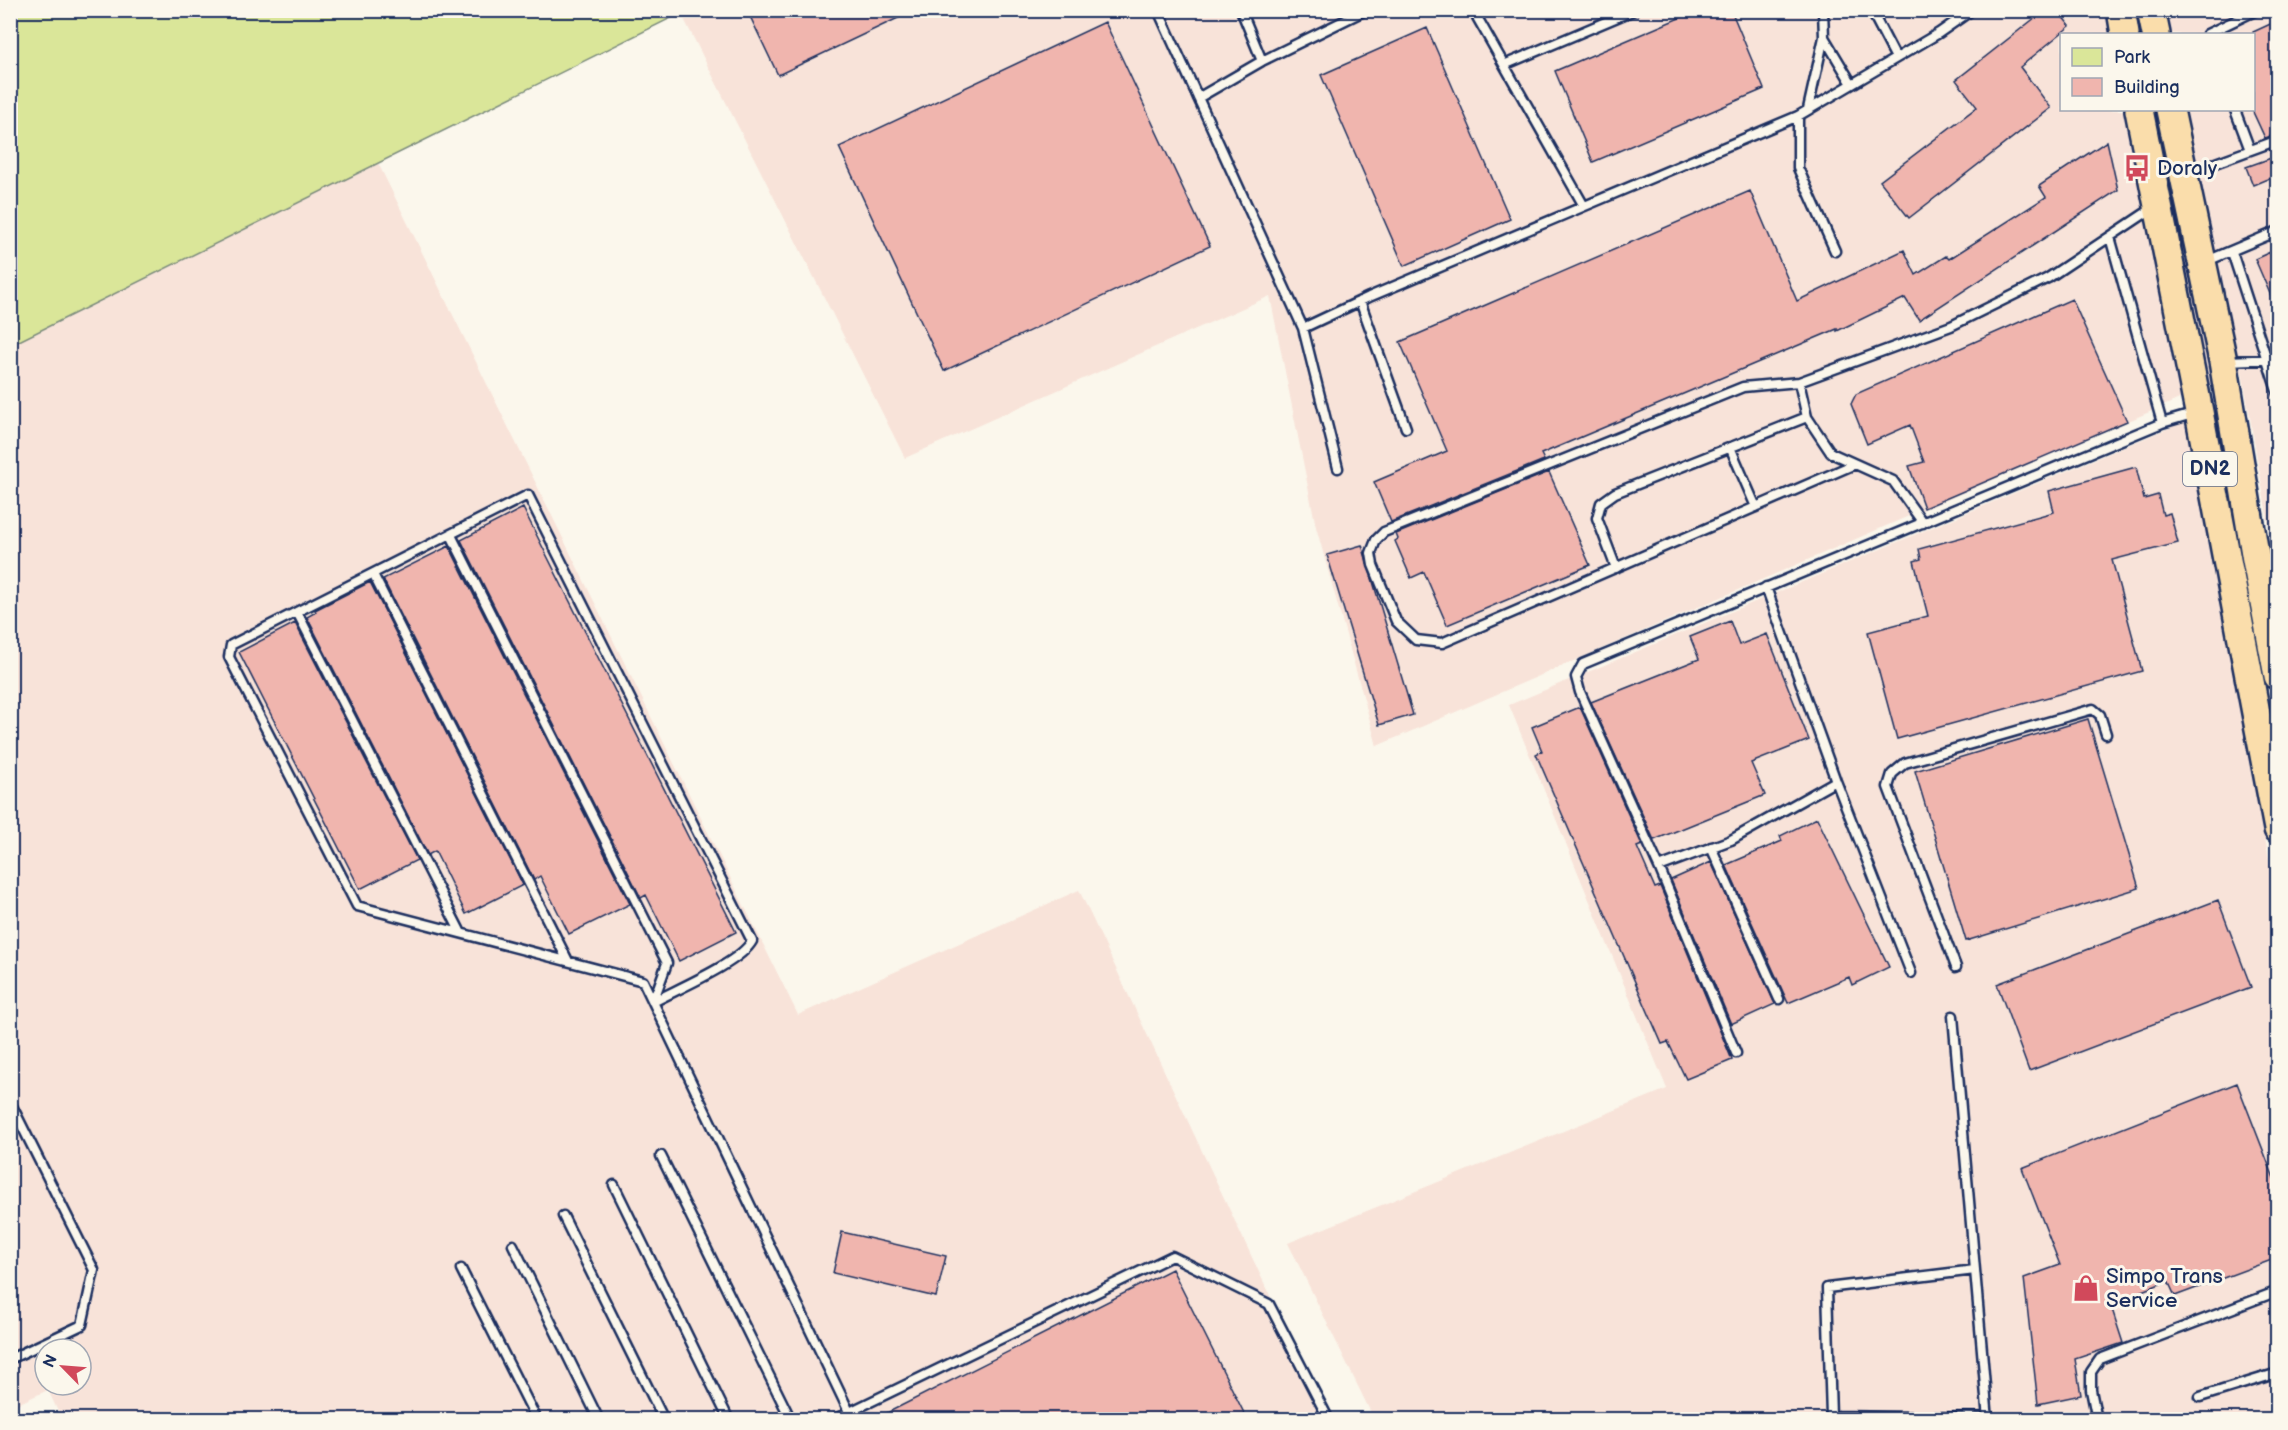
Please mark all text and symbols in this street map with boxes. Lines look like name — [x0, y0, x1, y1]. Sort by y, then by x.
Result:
legend — [2060, 33, 2255, 111]
text: Park — [2114, 47, 2150, 68]
text: Building — [2114, 77, 2180, 98]
bus stop icon: Doraly — [2122, 153, 2152, 183]
place label: Doraly — [2157, 156, 2218, 181]
road number: DN2 — [2183, 452, 2237, 486]
place label: Simpo Trans Service — [2106, 1264, 2223, 1313]
shop icon: Simpo Trans Service — [2071, 1273, 2101, 1303]
north arrow — [33, 1337, 93, 1397]
text: N — [40, 1352, 62, 1371]

